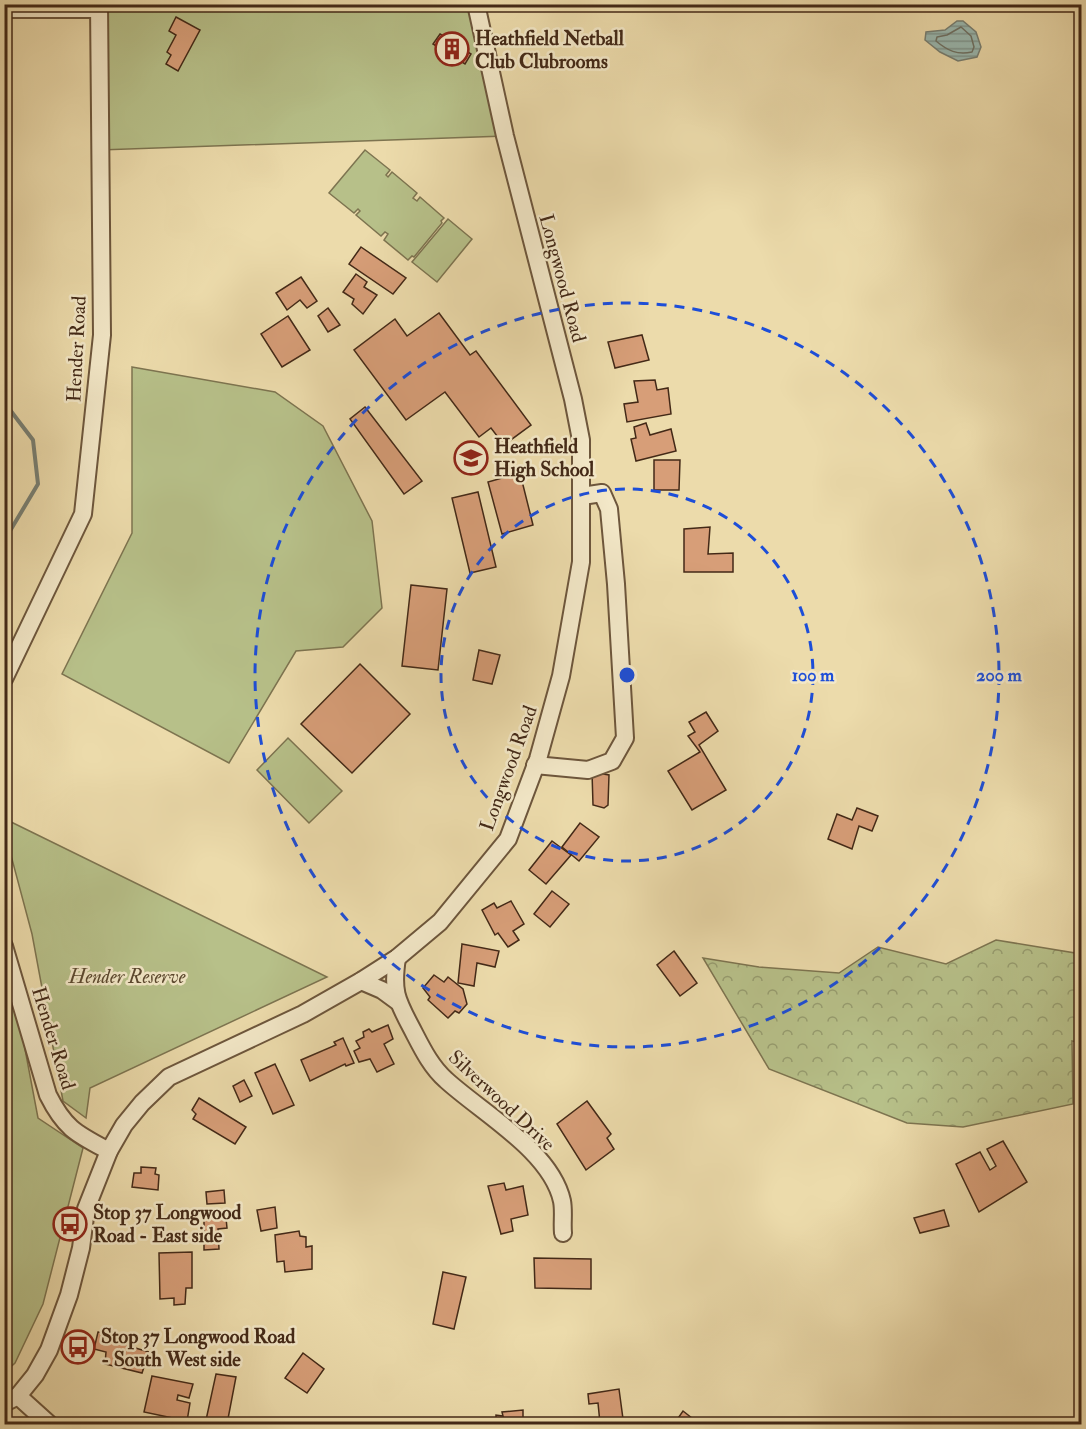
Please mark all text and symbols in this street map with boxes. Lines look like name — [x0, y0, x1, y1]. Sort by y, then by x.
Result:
place label: Heathfield Netball Club Clubrooms — [475, 26, 625, 74]
building icon: Heathfield Netball Club Clubrooms — [434, 31, 470, 67]
street label: Longwood Road — [533, 211, 592, 345]
street label: Hender Road — [61, 295, 92, 403]
place label: Heathfield High School — [494, 434, 595, 483]
school or university icon: Heathfield High School — [453, 440, 489, 476]
text: 100 m — [792, 664, 835, 687]
text: 200 m — [976, 664, 1023, 687]
centre of rings — [617, 665, 637, 685]
street label: Longwood Road — [474, 702, 543, 834]
park label: Hender Reserve — [68, 964, 186, 989]
street label: Hender Road — [26, 984, 81, 1093]
street label: Silverwood Drive — [443, 1045, 560, 1156]
place label: Stop 37 Longwood Road - East side — [93, 1200, 241, 1248]
bus stop icon: Stop 37 Longwood Road - East side — [52, 1206, 88, 1242]
place label: Stop 37 Longwood Road - South West side — [101, 1324, 295, 1372]
bus stop icon: Stop 37 Longwood Road - South West side — [60, 1329, 96, 1365]

